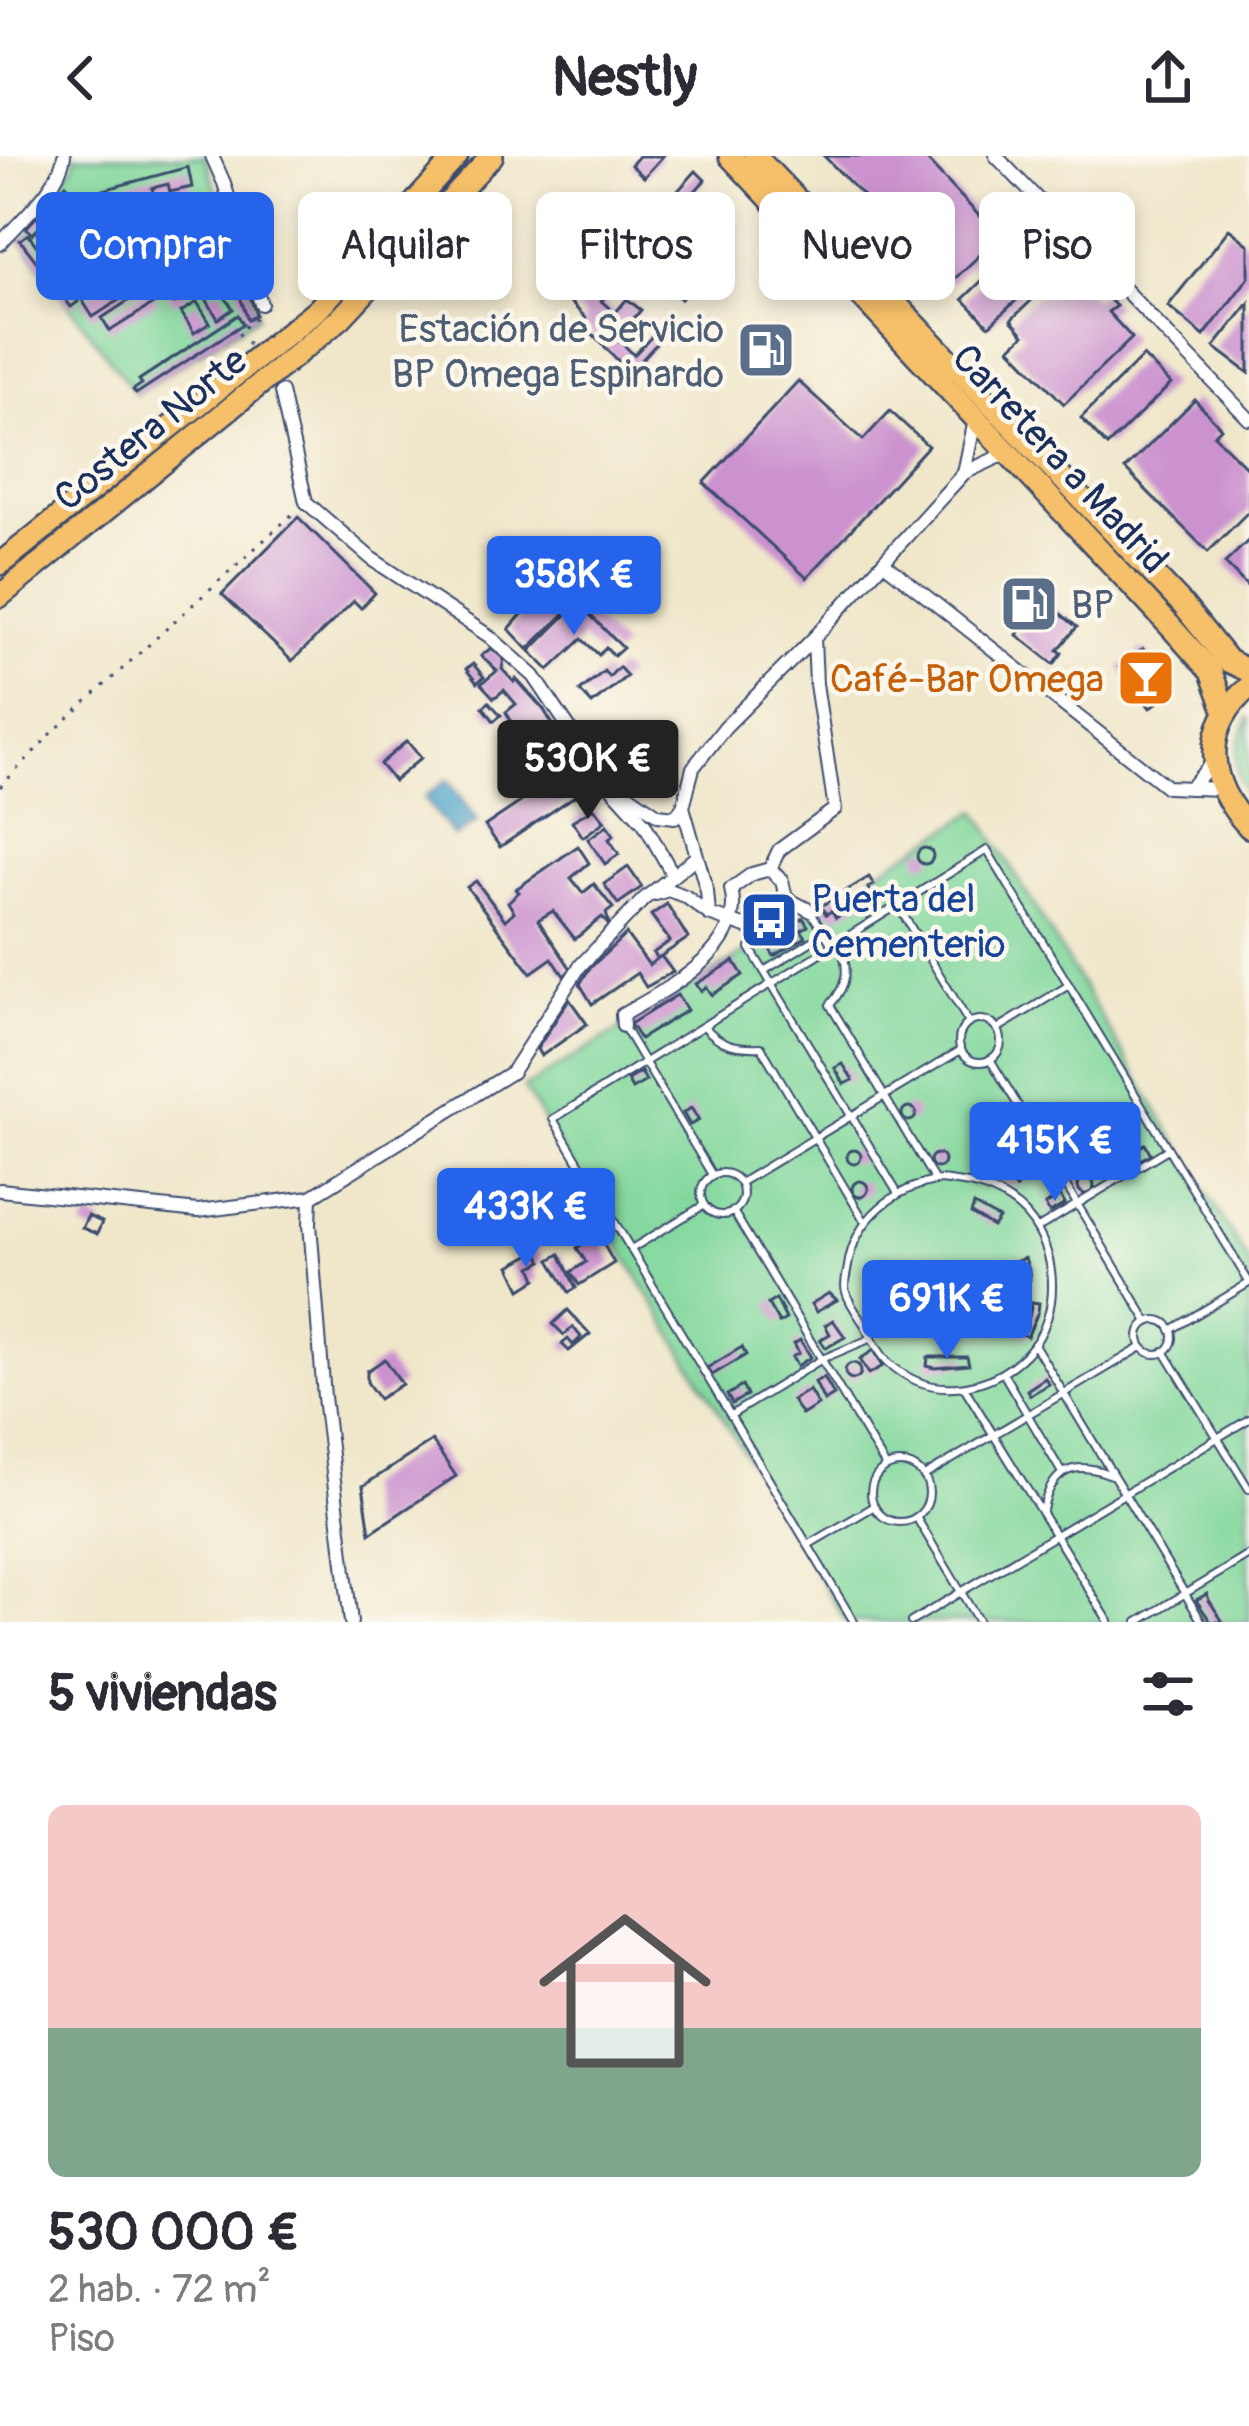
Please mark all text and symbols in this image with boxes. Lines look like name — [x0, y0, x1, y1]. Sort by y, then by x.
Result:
text: Nestly — [552, 44, 697, 112]
icon: back — [48, 45, 114, 111]
icon: share — [1135, 45, 1201, 111]
chip: Comprar — [36, 192, 274, 300]
chip: Alquilar — [298, 192, 512, 300]
chip: Filtros — [536, 192, 735, 300]
chip: Nuevo — [759, 192, 955, 300]
chip: Piso — [979, 192, 1135, 300]
place label: Estación de Servicio BP Omega Espinardo — [392, 305, 724, 399]
fuel station icon: Estación de Servicio BP Omega Espinardo — [735, 319, 797, 381]
street label: Carretera a Madrid — [941, 334, 1179, 584]
street label: Costera Norte — [45, 336, 257, 522]
pin: 358K € — [476, 536, 672, 638]
text: 358K € — [514, 550, 634, 599]
fuel station icon: BP — [998, 573, 1060, 635]
place label: BP — [1071, 581, 1115, 630]
bar icon: Café-Bar Omega — [1115, 647, 1177, 709]
place label: Café-Bar Omega — [830, 655, 1104, 704]
pin: 530K € — [490, 720, 686, 822]
text: 530K € — [524, 734, 652, 783]
place label: Puerta del Cementerio — [811, 875, 1005, 969]
bus stop icon: Puerta del Cementerio — [738, 889, 800, 951]
pin: 415K € — [957, 1102, 1153, 1204]
text: 415K € — [997, 1116, 1113, 1165]
pin: 433K € — [428, 1168, 624, 1270]
text: 433K € — [464, 1182, 588, 1231]
pin: 691K € — [849, 1260, 1045, 1362]
text: 691K € — [889, 1274, 1005, 1323]
icon: filters — [1135, 1661, 1201, 1727]
text: 5 viviendas — [48, 1662, 277, 1726]
icon: home — [517, 1883, 733, 2099]
text: 530 000 € — [48, 2201, 299, 2265]
text: 2 hab. · 72 m² — [48, 2265, 271, 2314]
text: Piso — [48, 2314, 115, 2363]

